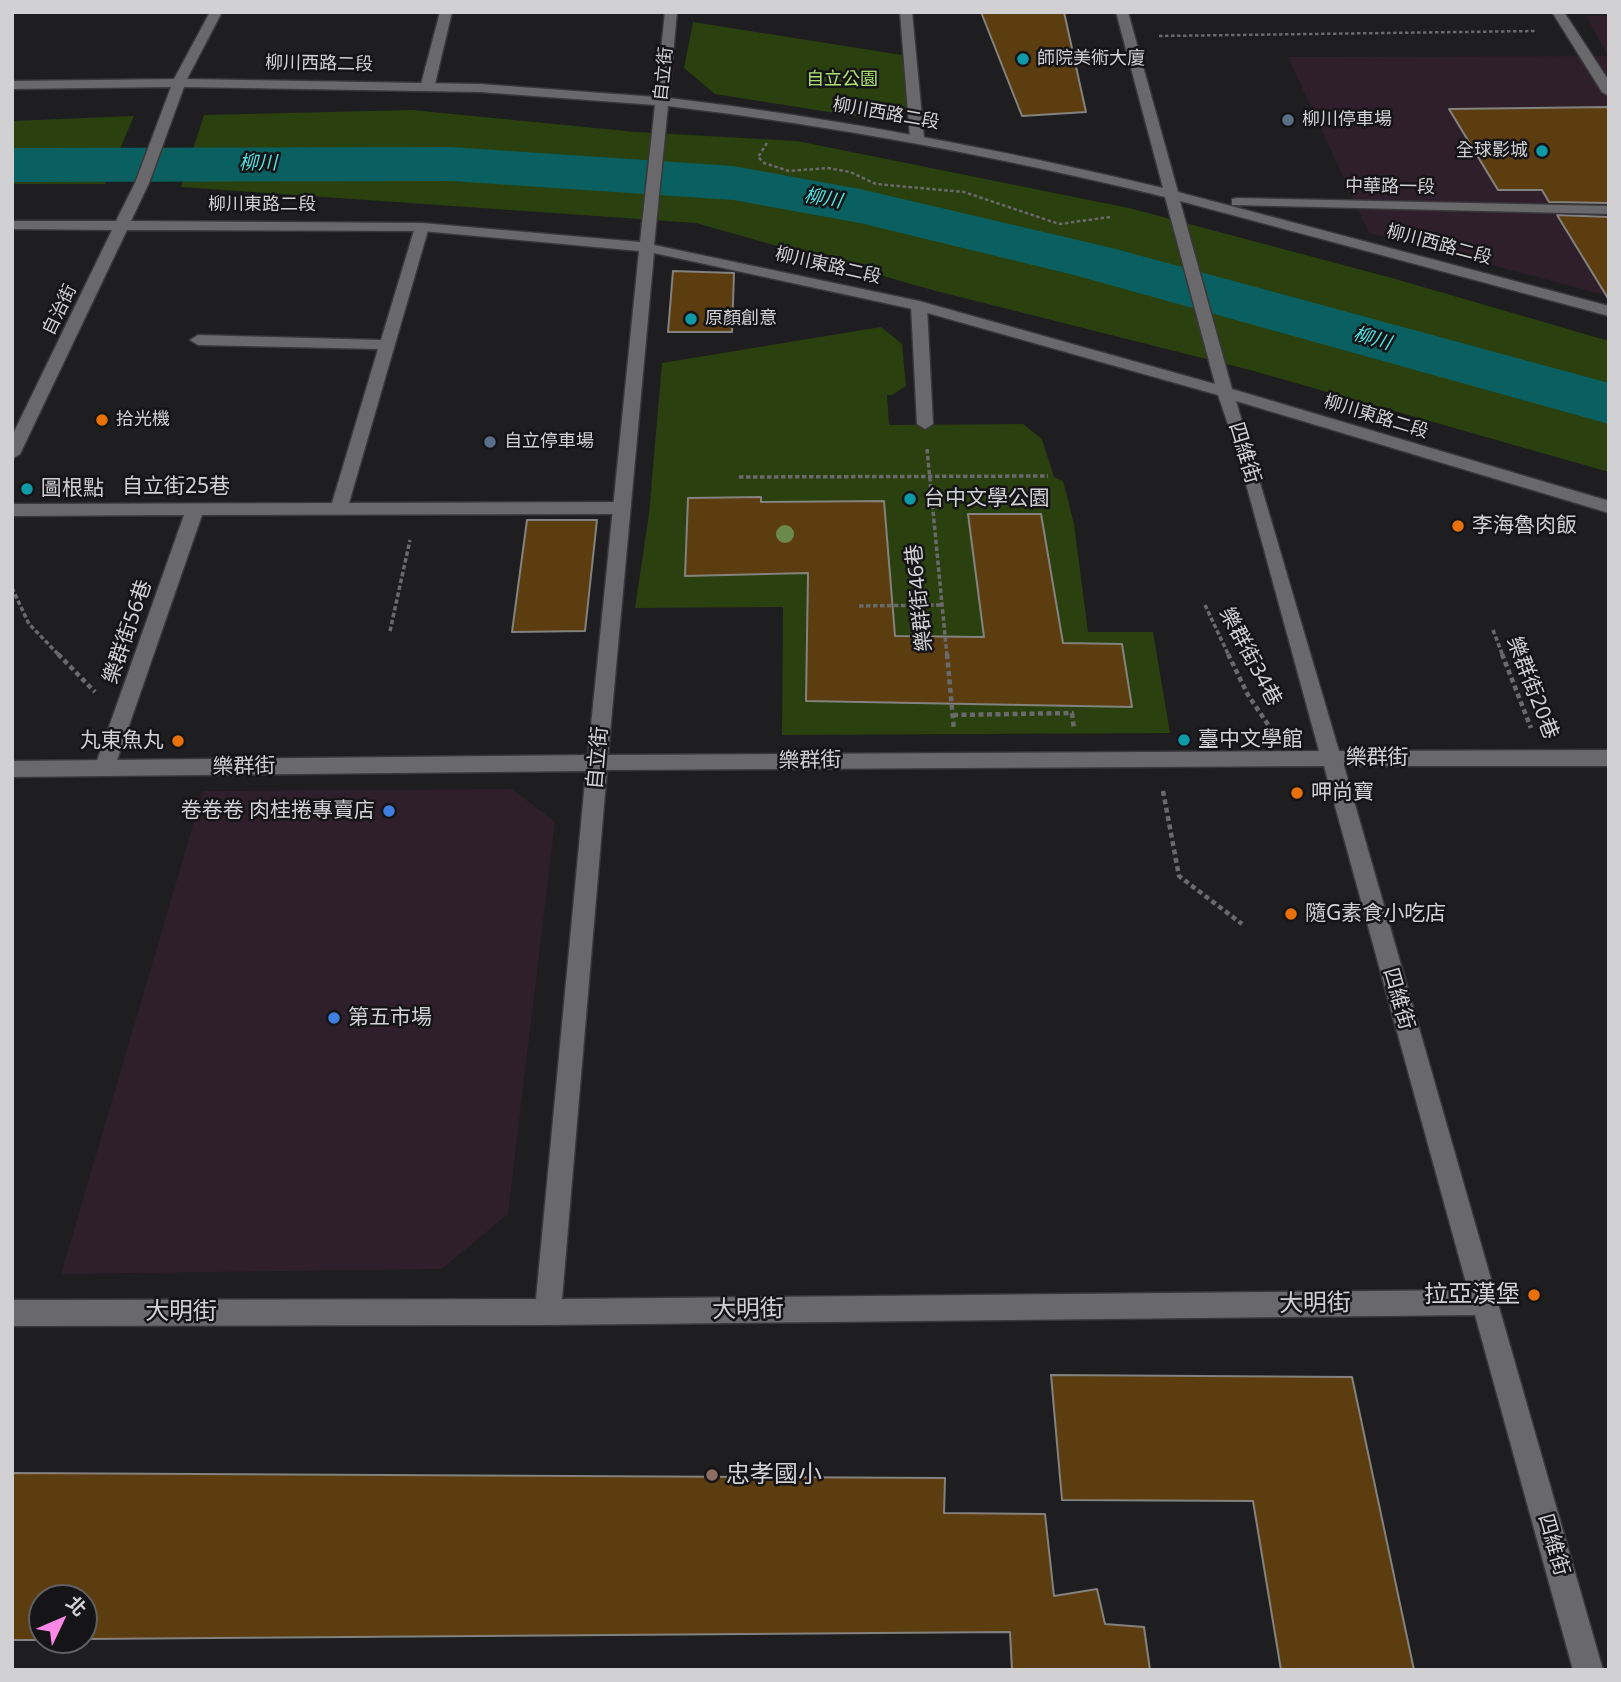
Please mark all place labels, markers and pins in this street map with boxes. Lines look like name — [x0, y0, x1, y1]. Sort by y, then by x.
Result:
place label: 師院美術大廈 — [1037, 48, 1145, 70]
marker: 師院美術大廈 — [1015, 51, 1031, 67]
place label: 柳川停車場 — [1302, 109, 1392, 131]
marker: 柳川停車場 — [1280, 112, 1296, 128]
place label: 全球影城 — [1456, 140, 1528, 162]
marker: 全球影城 — [1534, 143, 1550, 159]
place label: 原顏創意 — [705, 308, 777, 330]
marker: 原顏創意 — [683, 311, 699, 327]
place label: 拾光機 — [116, 409, 170, 431]
marker: 拾光機 — [94, 412, 110, 428]
place label: 自立停車場 — [504, 431, 594, 453]
marker: 自立停車場 — [482, 434, 498, 450]
place label: 圖根點 — [41, 476, 104, 502]
marker: 圖根點 — [19, 481, 35, 497]
place label: 台中文學公園 — [924, 486, 1050, 512]
marker: 台中文學公園 — [902, 491, 918, 507]
place label: 李海魯肉飯 — [1472, 513, 1577, 539]
marker: 李海魯肉飯 — [1450, 518, 1466, 534]
place label: 臺中文學館 — [1198, 727, 1303, 753]
place label: 丸東魚丸 — [80, 728, 164, 754]
marker: 臺中文學館 — [1176, 732, 1192, 748]
marker: 丸東魚丸 — [170, 733, 186, 749]
place label: 呷尚寶 — [1311, 780, 1374, 806]
marker: 呷尚寶 — [1289, 785, 1305, 801]
place label: 卷卷卷 肉桂捲專賣店 — [181, 798, 375, 824]
marker: 卷卷卷 肉桂捲專賣店 — [381, 803, 397, 819]
place label: 隨G素食小吃店 — [1305, 901, 1446, 927]
marker: 隨G素食小吃店 — [1283, 906, 1299, 922]
place label: 第五市場 — [348, 1005, 432, 1031]
marker: 第五市場 — [326, 1010, 342, 1026]
place label: 拉亞漢堡 — [1424, 1281, 1520, 1309]
marker: 拉亞漢堡 — [1526, 1287, 1542, 1303]
place label: 忠孝國小 — [726, 1461, 822, 1489]
marker: 忠孝國小 — [704, 1467, 720, 1483]

